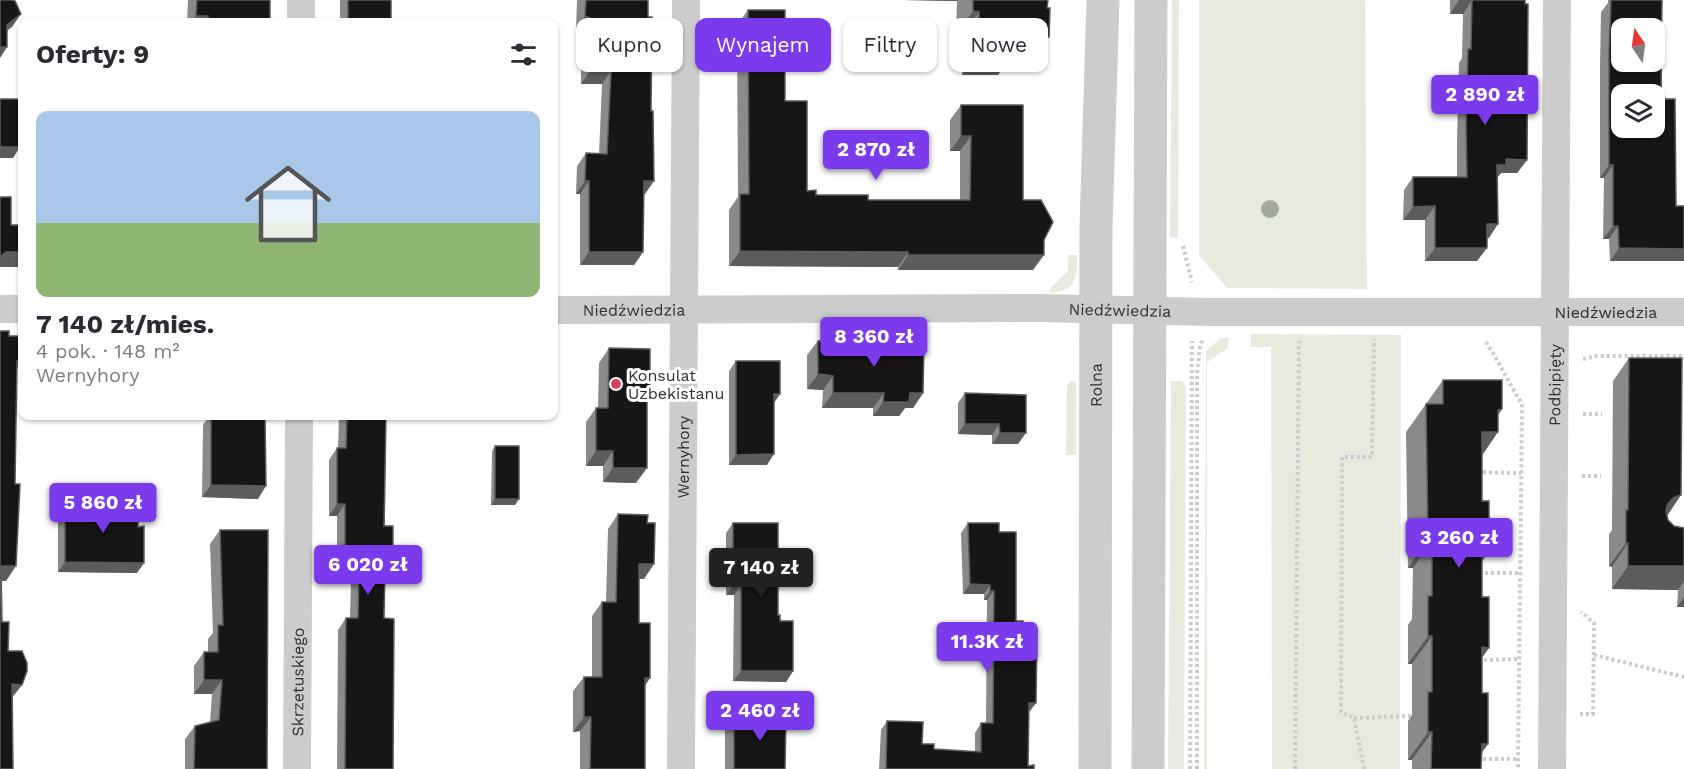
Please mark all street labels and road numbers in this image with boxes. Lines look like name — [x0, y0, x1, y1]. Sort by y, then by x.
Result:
street label: Niedźwiedzia — [583, 300, 685, 320]
street label: Niedźwiedzia — [1068, 300, 1172, 321]
street label: Niedźwiedzia — [1555, 303, 1657, 322]
street label: Podbipięty — [1545, 343, 1565, 426]
street label: Rolna — [1087, 363, 1106, 407]
street label: Wernyhory — [674, 415, 693, 499]
street label: Skrzetuskiego — [288, 627, 308, 737]

